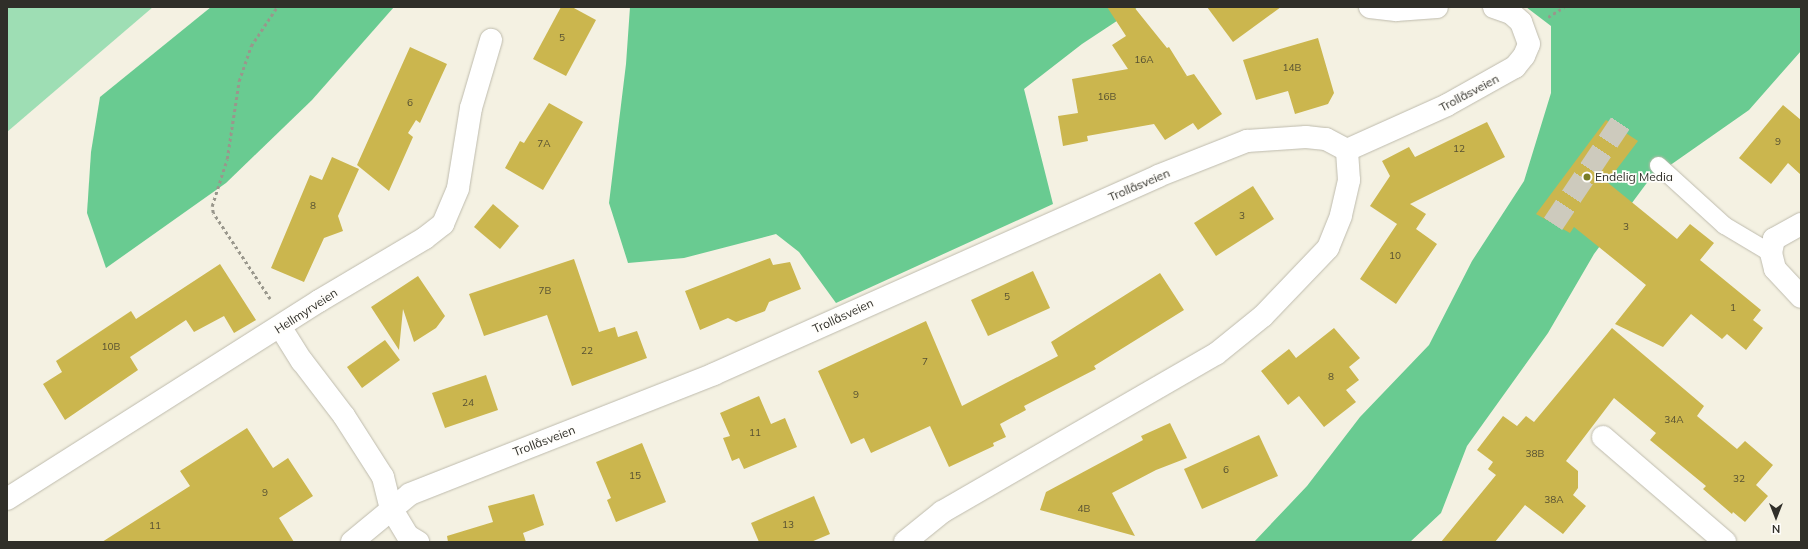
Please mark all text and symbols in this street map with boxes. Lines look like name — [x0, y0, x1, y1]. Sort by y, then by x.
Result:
house number: 5 — [559, 32, 565, 44]
house number: 16A — [1134, 54, 1154, 66]
house number: 14B — [1283, 62, 1301, 74]
street label: Trollåsveien — [1437, 71, 1501, 115]
house number: 16B — [1098, 91, 1116, 103]
house number: 6 — [407, 97, 413, 109]
house number: 9 — [1775, 136, 1781, 148]
house number: 7A — [537, 138, 551, 150]
house number: 12 — [1453, 143, 1465, 155]
street label: Trollåsveien — [1106, 166, 1172, 204]
place label: Endelig Media — [1595, 170, 1673, 184]
marker: Endelig Media — [1582, 172, 1592, 182]
house number: 8 — [310, 200, 316, 212]
house number: 3 — [1239, 210, 1245, 222]
house number: 3 — [1623, 221, 1629, 233]
house number: 10 — [1389, 250, 1401, 262]
street label: Hellmyrveien — [272, 285, 340, 337]
house number: 7B — [539, 285, 551, 297]
house number: 5 — [1004, 291, 1010, 303]
street label: Trollåsveien — [810, 296, 876, 336]
house number: 1 — [1730, 302, 1736, 314]
house number: 10B — [102, 341, 120, 353]
house number: 22 — [581, 345, 593, 357]
house number: 7 — [922, 356, 928, 368]
house number: 8 — [1328, 371, 1334, 383]
house number: 9 — [853, 389, 859, 401]
house number: 24 — [462, 397, 474, 409]
house number: 34A — [1664, 414, 1684, 426]
street label: Trollåsveien — [511, 423, 577, 459]
house number: 11 — [749, 427, 761, 439]
house number: 38B — [1526, 448, 1544, 460]
house number: 6 — [1223, 464, 1229, 476]
house number: 15 — [629, 470, 641, 482]
house number: 32 — [1733, 473, 1745, 485]
house number: 9 — [262, 487, 268, 499]
house number: 38A — [1544, 494, 1564, 506]
north arrow — [1756, 497, 1796, 537]
house number: 4B — [1078, 503, 1090, 515]
house number: 13 — [782, 519, 794, 531]
house number: 11 — [149, 520, 161, 532]
text: N — [1772, 522, 1780, 536]

